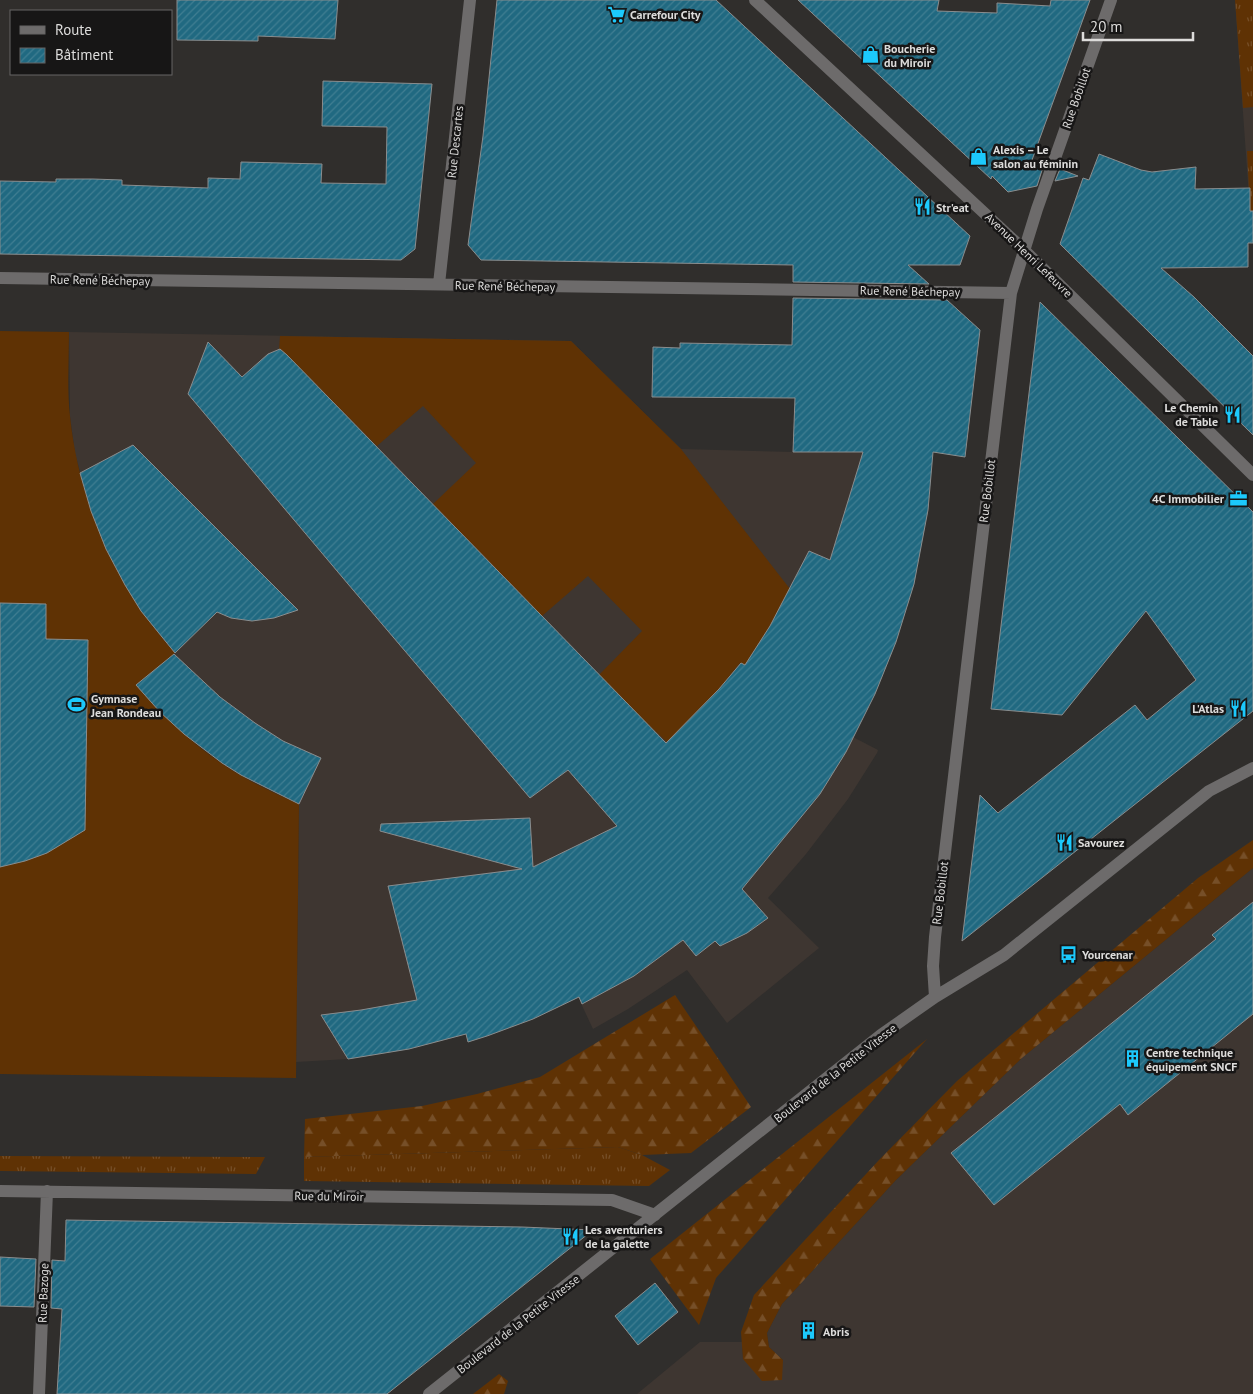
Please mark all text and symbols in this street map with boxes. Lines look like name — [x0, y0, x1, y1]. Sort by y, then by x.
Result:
supermarket icon: Carrefour City — [606, 4, 626, 24]
place label: Carrefour City — [630, 7, 701, 22]
legend — [10, 10, 172, 75]
scale bar — [1083, 10, 1193, 42]
text: 20 m — [1090, 17, 1123, 36]
text: Route — [55, 20, 92, 39]
place label: Boucherie du Miroir — [884, 41, 935, 70]
text: Bâtiment — [55, 45, 113, 64]
shop icon: Boucherie du Miroir — [860, 45, 880, 65]
street label: Rue Bobillot — [1059, 66, 1093, 130]
street label: Rue Descartes — [444, 105, 466, 179]
place label: Alexis – Le salon au féminin — [993, 142, 1078, 171]
shop icon: Alexis – Le salon au féminin — [969, 146, 989, 166]
restaurant icon: Str'eat — [912, 197, 932, 217]
place label: Str'eat — [936, 200, 970, 215]
street label: Avenue Henri Lefeuvre — [982, 209, 1076, 301]
street label: Rue René Béchepay — [50, 272, 151, 288]
street label: Rue René Béchepay — [455, 278, 556, 294]
street label: Rue René Béchepay — [860, 283, 961, 299]
place label: Le Chemin de Table — [1165, 400, 1218, 429]
restaurant icon: Le Chemin de Table — [1222, 404, 1242, 424]
street label: Rue Bobillot — [976, 459, 998, 523]
office icon: 4C Immobilier — [1228, 488, 1248, 508]
place label: 4C Immobilier — [1152, 491, 1225, 506]
place label: Gymnase Jean Rondeau — [90, 691, 161, 720]
sports icon: Gymnase Jean Rondeau — [67, 695, 87, 715]
restaurant icon: L'Atlas — [1228, 698, 1248, 718]
place label: L'Atlas — [1192, 701, 1224, 716]
restaurant icon: Savourez — [1054, 832, 1074, 852]
place label: Savourez — [1078, 835, 1125, 850]
street label: Rue Bobillot — [929, 861, 951, 925]
bus stop icon: Yourcenar — [1058, 944, 1078, 964]
place label: Yourcenar — [1081, 947, 1134, 962]
street label: Boulevard de la Petite Vitesse — [771, 1020, 899, 1126]
place label: Centre technique équipement SNCF — [1146, 1045, 1237, 1074]
building icon: Centre technique équipement SNCF — [1122, 1049, 1142, 1069]
street label: Rue du Miroir — [294, 1188, 364, 1204]
place label: Les aventuriers de la galette — [585, 1222, 663, 1251]
restaurant icon: Les aventuriers de la galette — [561, 1226, 581, 1246]
street label: Rue Bazoge — [34, 1263, 52, 1323]
street label: Boulevard de la Petite Vitesse — [454, 1271, 582, 1377]
building icon: Abris — [799, 1321, 819, 1341]
place label: Abris — [823, 1324, 849, 1339]

